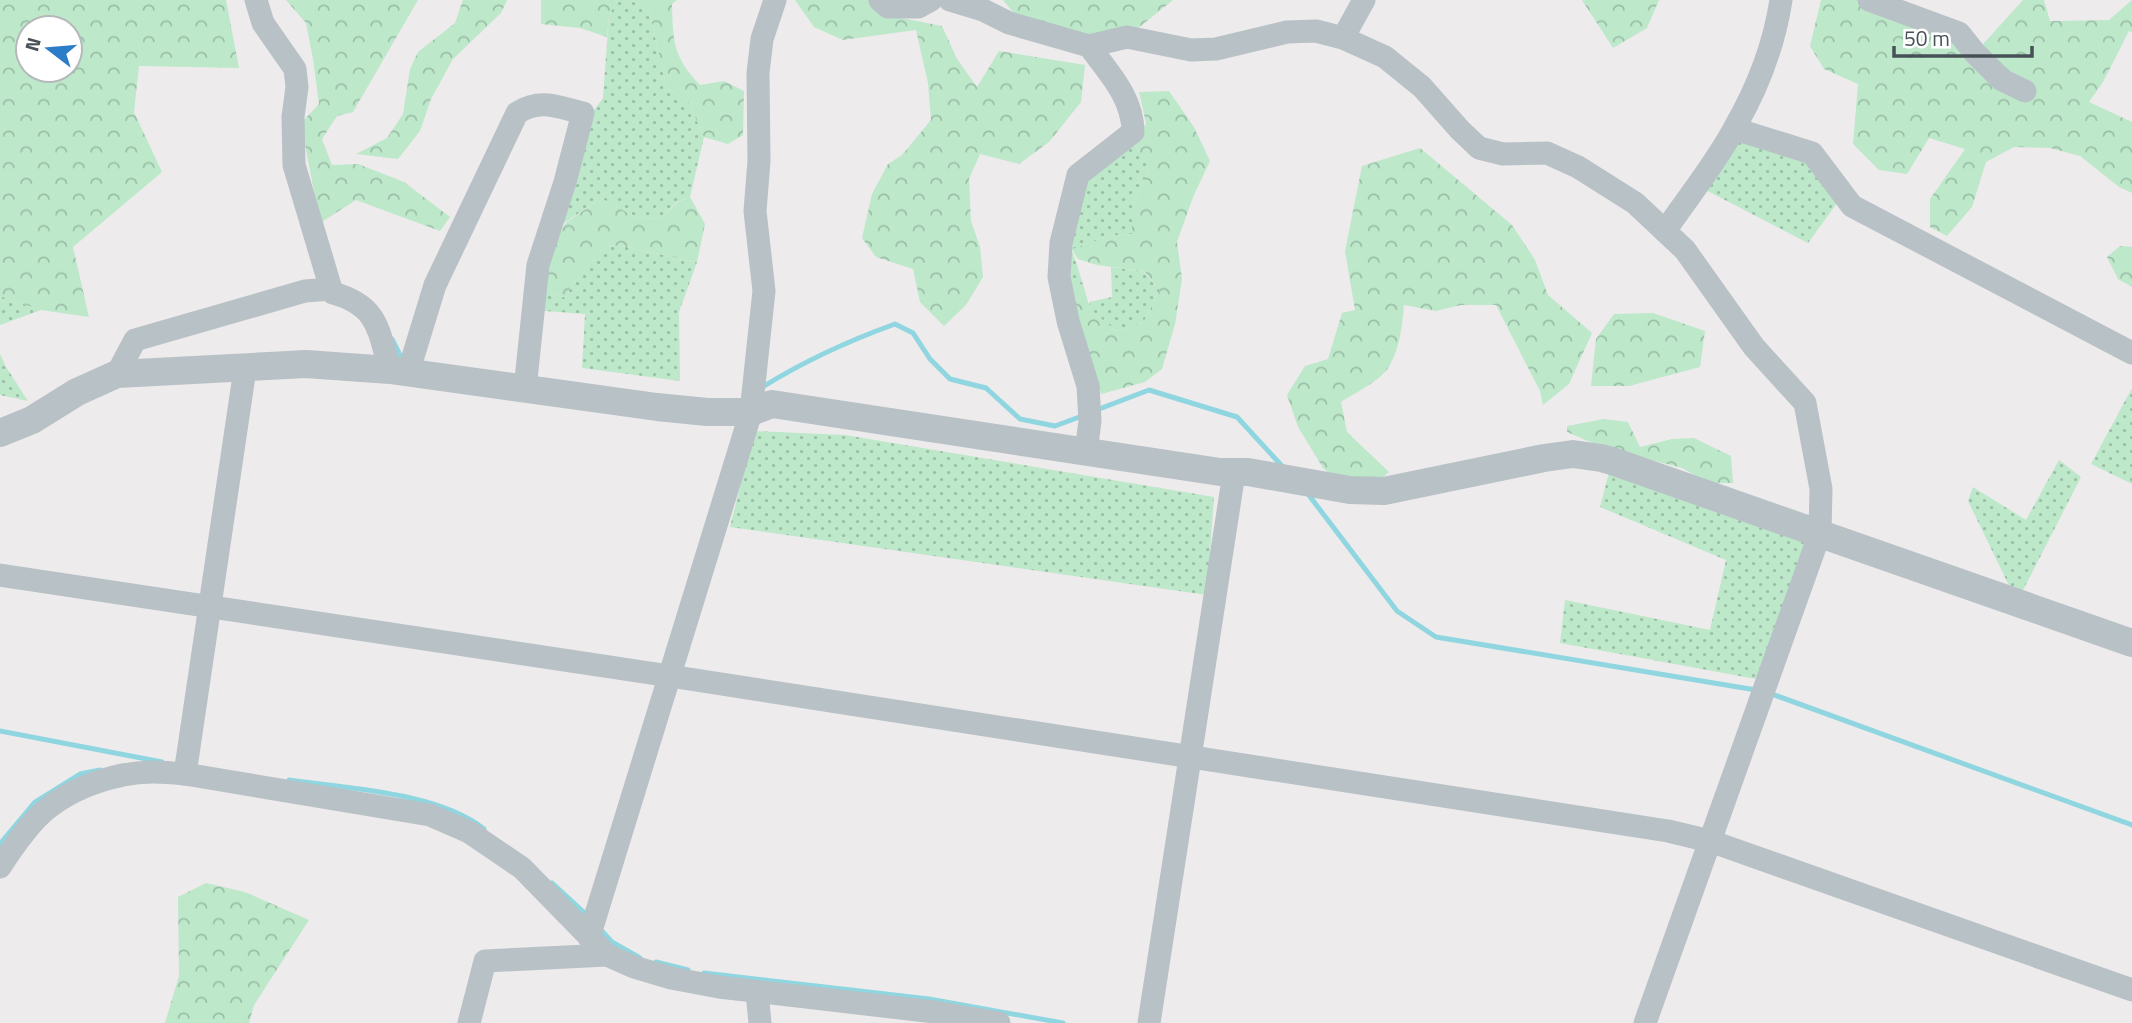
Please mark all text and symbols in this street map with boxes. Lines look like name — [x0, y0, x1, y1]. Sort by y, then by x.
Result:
north arrow — [14, 14, 84, 84]
scale bar — [1894, 14, 2032, 58]
text: 50 m — [1904, 22, 1950, 54]
text: N — [16, 34, 48, 55]

